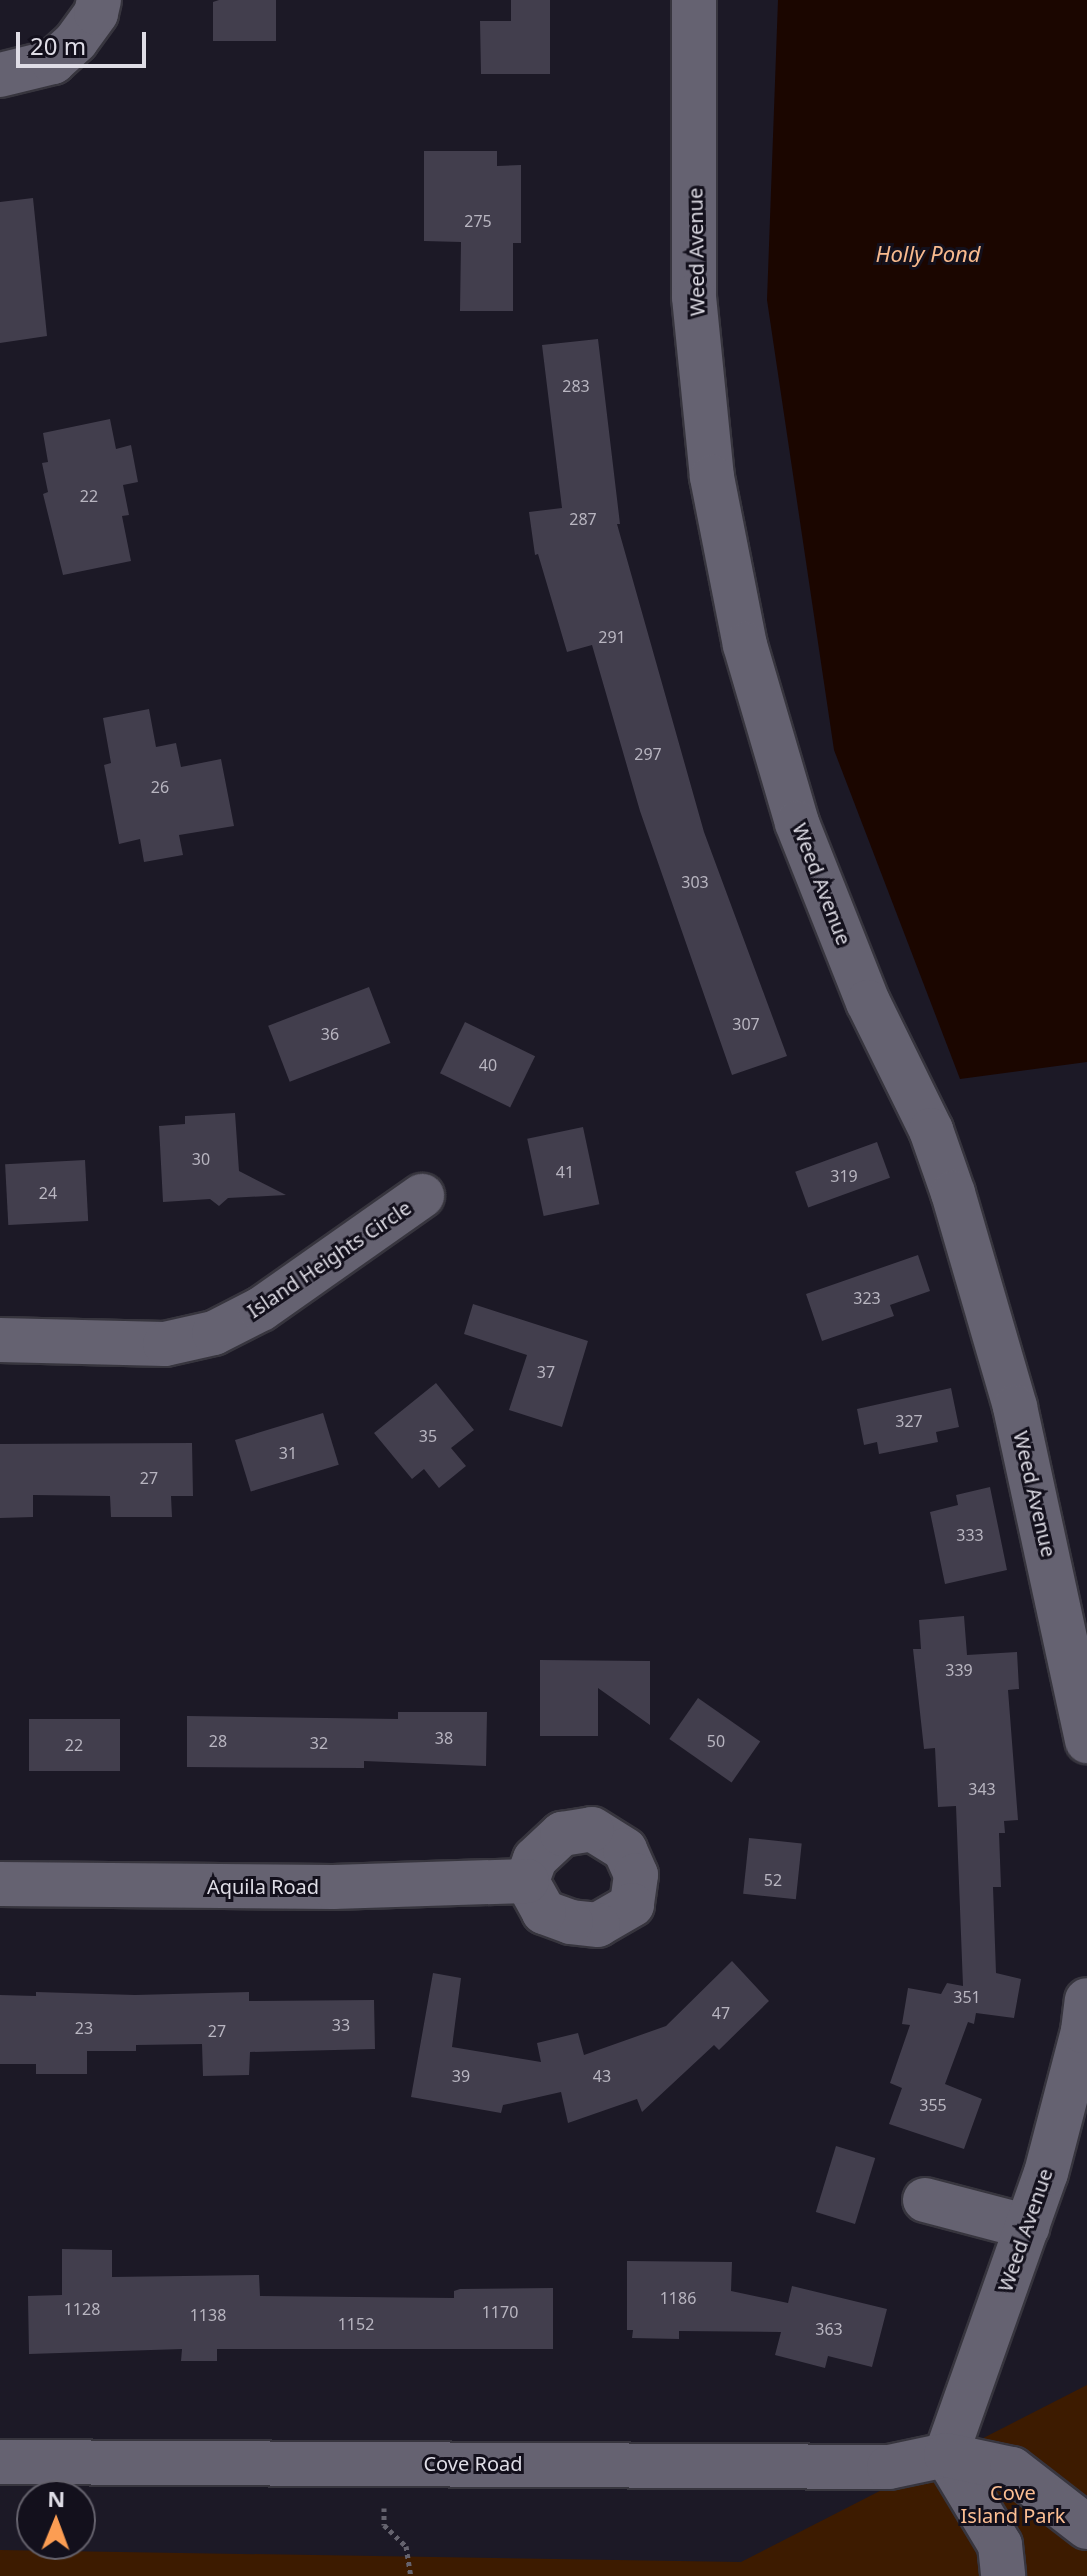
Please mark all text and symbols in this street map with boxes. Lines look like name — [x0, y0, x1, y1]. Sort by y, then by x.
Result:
scale bar — [20, 16, 150, 66]
text: 20 m — [30, 29, 86, 62]
street label: Weed Avenue — [683, 188, 709, 316]
house number: 275 — [464, 211, 492, 231]
water label: Holly Pond — [875, 241, 981, 267]
house number: 283 — [562, 376, 590, 396]
house number: 22 — [80, 486, 98, 506]
house number: 287 — [569, 509, 597, 529]
house number: 291 — [598, 627, 626, 647]
house number: 297 — [634, 744, 662, 764]
house number: 26 — [151, 777, 169, 797]
street label: Weed Avenue — [788, 820, 856, 948]
house number: 303 — [681, 872, 709, 892]
house number: 307 — [732, 1014, 760, 1034]
house number: 36 — [321, 1024, 339, 1044]
house number: 40 — [479, 1055, 497, 1075]
house number: 30 — [192, 1149, 210, 1169]
house number: 41 — [556, 1162, 574, 1182]
house number: 319 — [830, 1166, 858, 1186]
house number: 24 — [39, 1183, 57, 1203]
street label: Island Heights Circle — [243, 1195, 415, 1323]
house number: 323 — [853, 1288, 881, 1308]
house number: 37 — [537, 1362, 555, 1382]
house number: 327 — [895, 1411, 923, 1431]
house number: 35 — [419, 1426, 437, 1446]
street label: Weed Avenue — [1009, 1429, 1061, 1559]
house number: 31 — [279, 1443, 297, 1463]
house number: 27 — [140, 1468, 158, 1488]
house number: 333 — [956, 1525, 984, 1545]
house number: 339 — [945, 1660, 973, 1680]
house number: 38 — [435, 1728, 453, 1748]
house number: 28 — [209, 1731, 227, 1751]
house number: 50 — [707, 1731, 725, 1751]
house number: 32 — [310, 1733, 328, 1753]
house number: 22 — [65, 1735, 83, 1755]
house number: 343 — [968, 1779, 996, 1799]
house number: 52 — [764, 1870, 782, 1890]
street label: Aquila Road — [207, 1874, 319, 1898]
house number: 351 — [953, 1987, 981, 2007]
house number: 47 — [712, 2003, 730, 2023]
house number: 33 — [332, 2015, 350, 2035]
house number: 23 — [75, 2018, 93, 2038]
house number: 27 — [208, 2021, 226, 2041]
house number: 39 — [452, 2066, 470, 2086]
house number: 43 — [593, 2066, 611, 2086]
house number: 355 — [919, 2095, 947, 2115]
street label: Weed Avenue — [993, 2165, 1057, 2295]
house number: 1186 — [660, 2288, 696, 2308]
house number: 1128 — [64, 2299, 100, 2319]
house number: 1170 — [482, 2302, 518, 2322]
house number: 1138 — [190, 2305, 226, 2325]
house number: 1152 — [338, 2314, 374, 2334]
house number: 363 — [815, 2319, 843, 2339]
street label: Cove Road — [423, 2451, 523, 2475]
north arrow — [16, 2480, 96, 2560]
park label: Cove Island Park — [961, 2481, 1065, 2528]
text: N — [47, 2483, 66, 2513]

